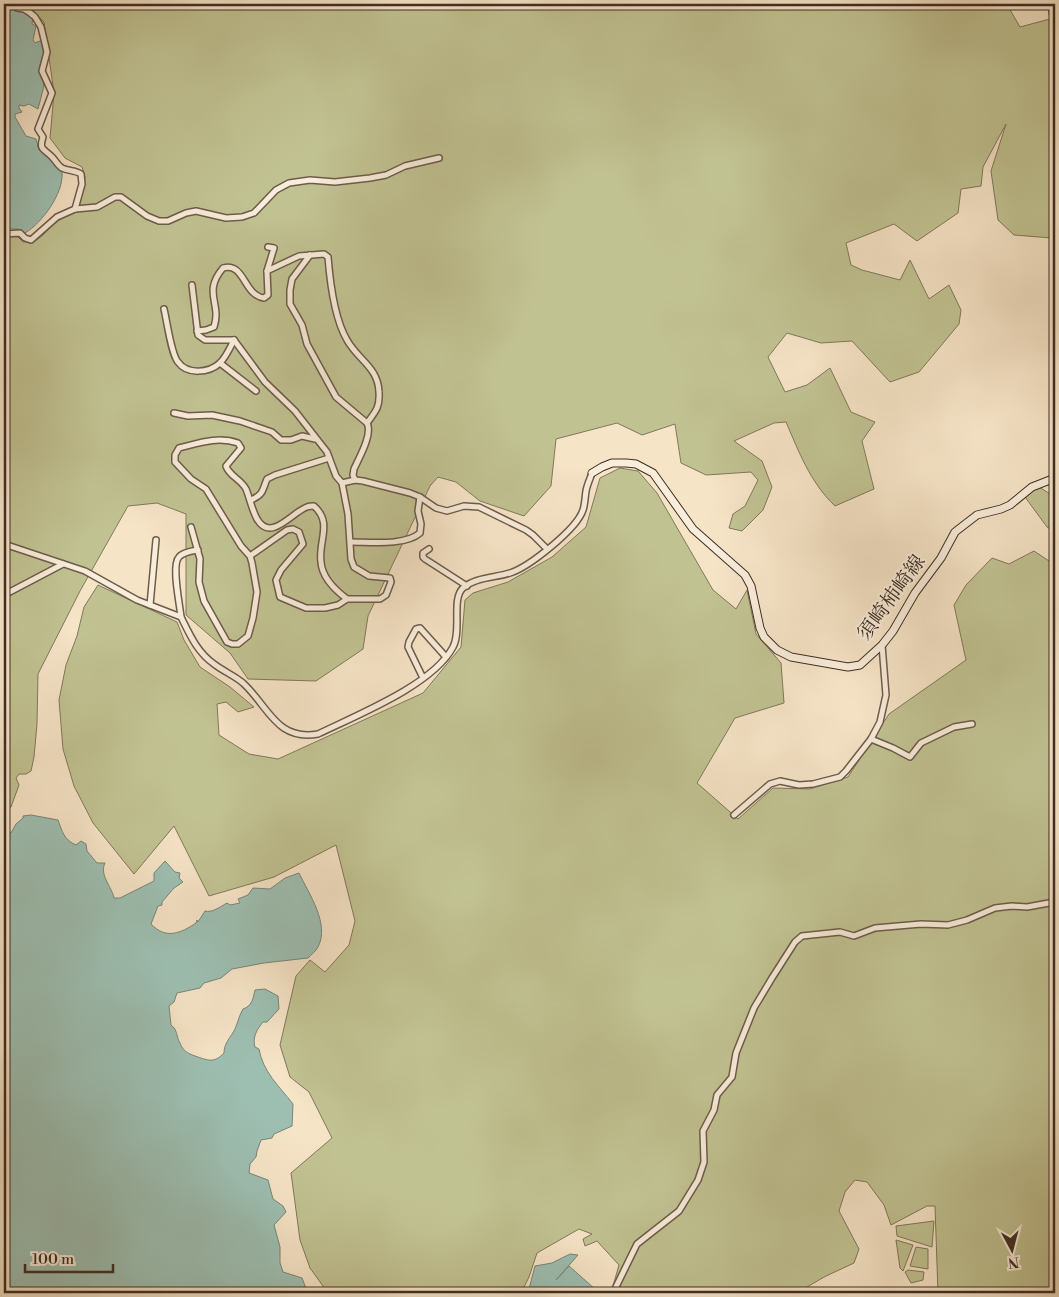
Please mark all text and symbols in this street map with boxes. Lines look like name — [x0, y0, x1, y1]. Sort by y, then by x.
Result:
street label: 須崎柿崎線 — [852, 550, 932, 646]
north arrow — [986, 1224, 1036, 1274]
scale bar — [25, 1242, 112, 1274]
text: 100 m — [32, 1250, 74, 1269]
text: N — [1007, 1252, 1020, 1272]

